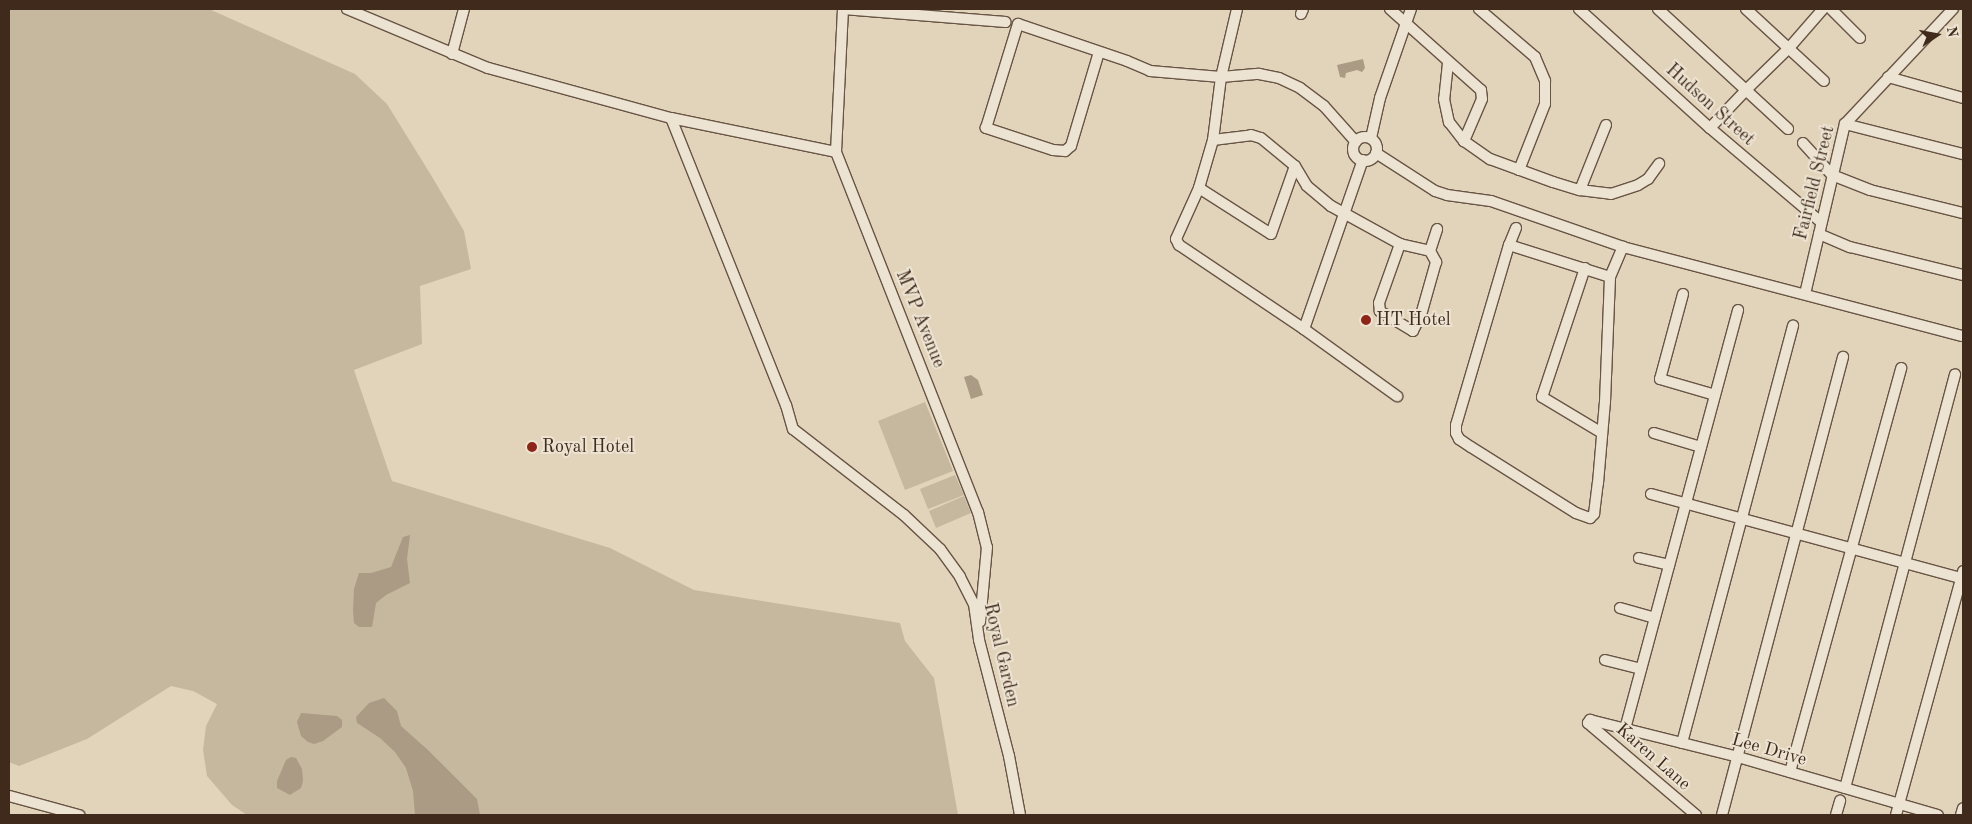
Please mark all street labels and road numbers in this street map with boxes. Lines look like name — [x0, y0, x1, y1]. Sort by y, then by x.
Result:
street label: Hudson Street — [1661, 59, 1759, 151]
street label: Fairfield Street — [1790, 124, 1840, 242]
street label: MVP Avenue — [891, 267, 949, 371]
street label: Royal Garden — [979, 601, 1023, 709]
street label: Karen Lane — [1611, 719, 1695, 795]
street label: Lee Drive — [1729, 729, 1809, 771]

